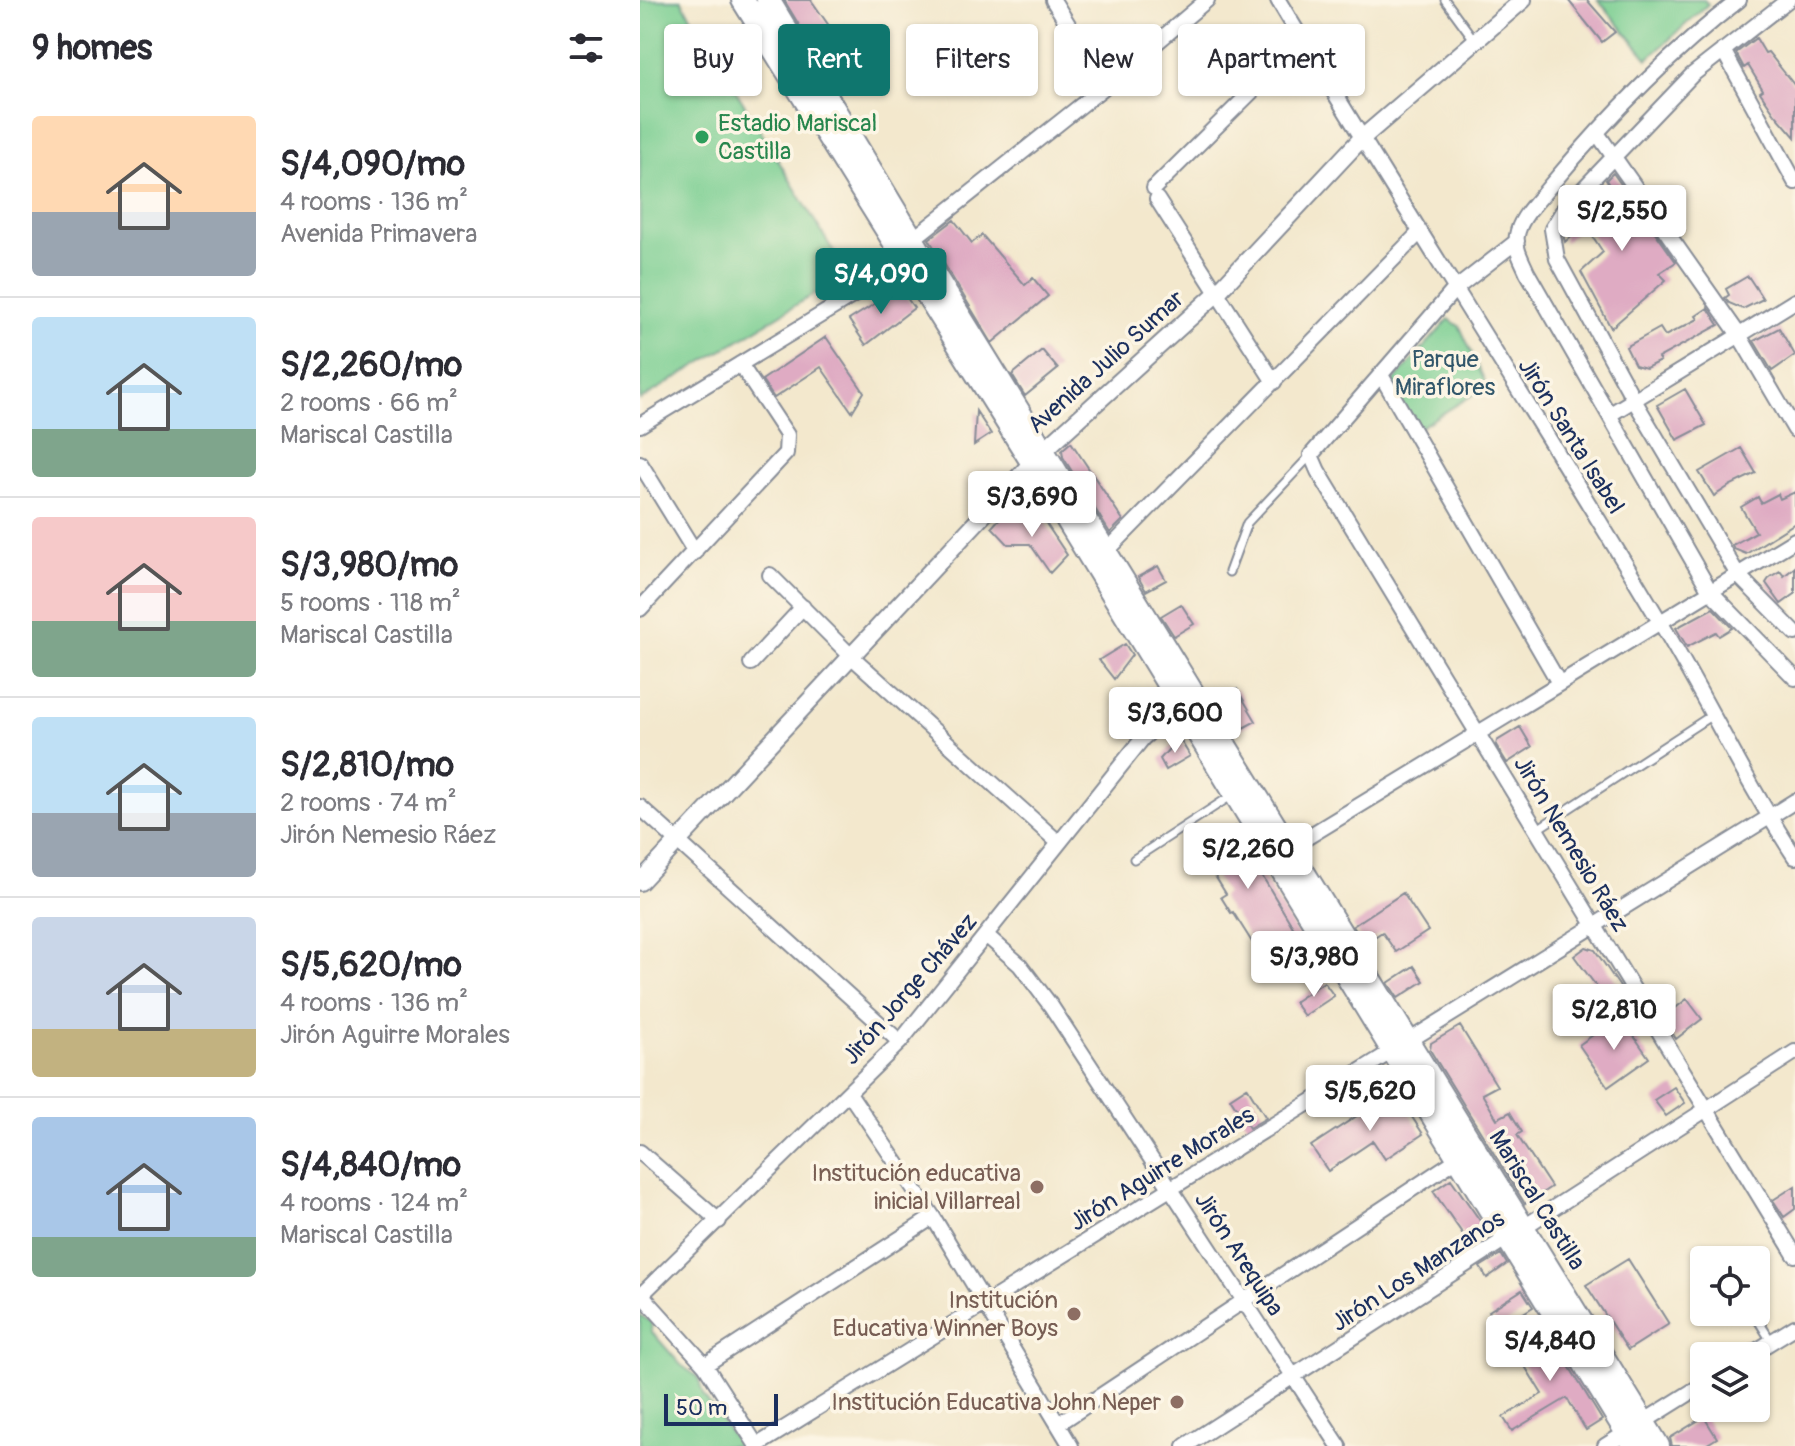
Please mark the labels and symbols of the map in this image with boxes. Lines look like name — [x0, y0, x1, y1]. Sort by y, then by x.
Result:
place label: Estadio Mariscal Castilla — [718, 109, 877, 166]
marker: Estadio Mariscal Castilla — [693, 128, 711, 146]
pin: S/2,550 — [1548, 185, 1696, 253]
pin: S/4,090 — [807, 248, 955, 316]
street label: Avenida Julio Sumar — [1022, 284, 1190, 440]
park label: Parque Miraflores — [1395, 345, 1495, 402]
street label: Jirón Santa Isabel — [1512, 353, 1630, 519]
pin: S/3,690 — [958, 471, 1106, 539]
pin: S/3,600 — [1101, 687, 1249, 755]
street label: Jirón Nemesio Ráez — [1507, 751, 1635, 937]
pin: S/2,260 — [1174, 823, 1322, 891]
street label: Jirón Jorge Chávez — [836, 908, 984, 1070]
pin: S/3,980 — [1240, 931, 1388, 999]
pin: S/2,810 — [1540, 984, 1688, 1052]
pin: S/5,620 — [1296, 1065, 1444, 1133]
street label: Jirón Aguirre Morales — [1064, 1100, 1260, 1238]
street label: Mariscal Castilla — [1482, 1125, 1592, 1275]
place label: Institución educativa inicial Villarreal — [811, 1159, 1021, 1216]
marker: Institución educativa inicial Villarreal — [1028, 1178, 1046, 1196]
street label: Jirón Arequipa — [1188, 1187, 1290, 1321]
street label: Jirón Los Manzanos — [1326, 1204, 1510, 1338]
place label: Institución Educativa Winner Boys — [832, 1286, 1058, 1343]
marker: Institución Educativa Winner Boys — [1065, 1305, 1083, 1323]
pin: S/4,840 — [1476, 1315, 1624, 1383]
place label: Institución Educativa John Neper — [831, 1388, 1161, 1417]
scale bar — [664, 1390, 778, 1426]
marker: Institución Educativa John Neper — [1168, 1393, 1186, 1411]

